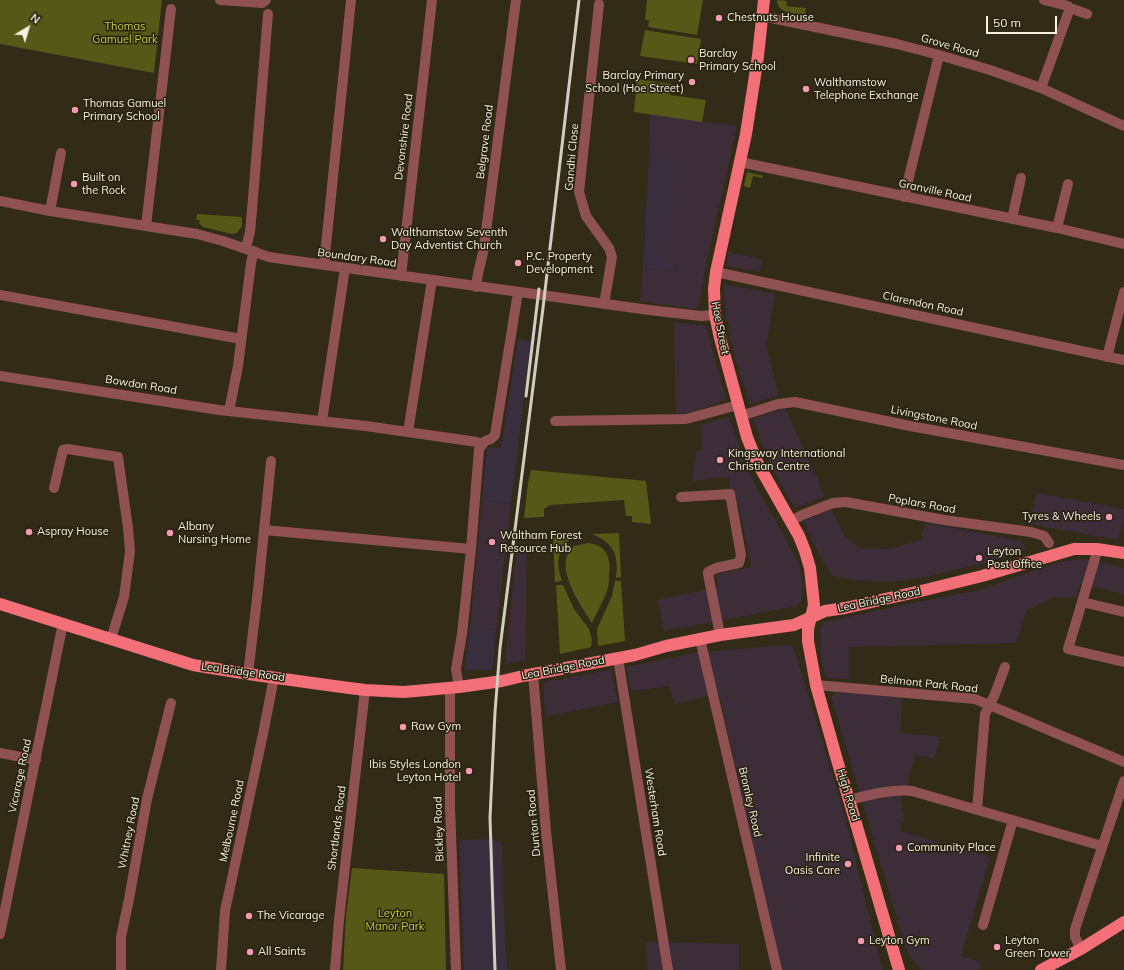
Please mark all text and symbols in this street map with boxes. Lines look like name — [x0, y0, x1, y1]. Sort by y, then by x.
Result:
north arrow — [8, 8, 48, 48]
scale bar — [988, 8, 1059, 34]
text: N — [28, 10, 43, 27]
place label: Chestnuts House — [727, 11, 814, 25]
marker: Chestnuts House — [714, 13, 724, 23]
text: 50 m — [993, 15, 1021, 30]
park label: Thomas Gamuel Park — [92, 20, 158, 46]
street label: Grove Road — [919, 31, 981, 61]
place label: Barclay Primary School — [699, 47, 776, 73]
marker: Barclay Primary School — [686, 55, 696, 65]
place label: Barclay Primary School (Hoe Street) — [585, 69, 684, 95]
place label: Walthamstow Telephone Exchange — [814, 76, 919, 102]
marker: Barclay Primary School (Hoe Street) — [687, 77, 697, 87]
marker: Walthamstow Telephone Exchange — [801, 84, 811, 94]
street label: Devonshire Road — [392, 93, 416, 181]
place label: Thomas Gamuel Primary School — [83, 97, 166, 123]
street label: Belgrave Road — [474, 104, 496, 180]
marker: Thomas Gamuel Primary School — [70, 105, 80, 115]
street label: Gandhi Close — [562, 123, 582, 191]
place label: Built on the Rock — [82, 171, 126, 197]
street label: Granville Road — [897, 177, 973, 205]
marker: Built on the Rock — [69, 179, 79, 189]
place label: Walthamstow Seventh Day Adventist Church — [391, 226, 507, 252]
marker: Walthamstow Seventh Day Adventist Church — [378, 234, 388, 244]
street label: Boundary Road — [317, 246, 397, 270]
place label: P.C. Property Development — [526, 250, 593, 276]
marker: P.C. Property Development — [513, 258, 523, 268]
street label: Clarendon Road — [881, 289, 965, 319]
street label: Hoe Street — [708, 300, 732, 356]
street label: Bowdon Road — [104, 373, 178, 397]
street label: Livingstone Road — [890, 403, 978, 433]
place label: Kingsway International Christian Centre — [728, 447, 845, 473]
marker: Kingsway International Christian Centre — [715, 455, 725, 465]
street label: Poplars Road — [887, 492, 957, 516]
place label: Tyres & Wheels — [1022, 510, 1101, 524]
marker: Tyres & Wheels — [1104, 512, 1114, 522]
place label: Albany Nursing Home — [178, 520, 251, 546]
place label: Aspray House — [37, 525, 109, 539]
marker: Aspray House — [24, 527, 34, 537]
marker: Albany Nursing Home — [165, 528, 175, 538]
place label: Waltham Forest Resource Hub — [500, 529, 582, 555]
marker: Waltham Forest Resource Hub — [487, 537, 497, 547]
place label: Leyton Post Office — [987, 545, 1042, 571]
marker: Leyton Post Office — [974, 553, 984, 563]
street label: Lea Bridge Road — [836, 585, 922, 615]
street label: Lea Bridge Road — [520, 653, 606, 683]
street label: Lea Bridge Road — [200, 660, 286, 684]
street label: Belmont Park Road — [879, 672, 979, 696]
place label: Raw Gym — [411, 720, 461, 734]
marker: Raw Gym — [398, 722, 408, 732]
street label: Vicarage Road — [6, 738, 34, 814]
place label: Ibis Styles London Leyton Hotel — [369, 758, 461, 784]
marker: Ibis Styles London Leyton Hotel — [464, 766, 474, 776]
street label: Bromley Road — [736, 766, 764, 838]
street label: Westerham Road — [641, 767, 669, 857]
street label: High Road — [834, 767, 862, 823]
street label: Melbourne Road — [217, 779, 247, 863]
street label: Shortlands Road — [325, 785, 349, 871]
street label: Dunton Road — [524, 789, 544, 857]
street label: Whitney Road — [116, 796, 142, 870]
street label: Bickley Road — [431, 796, 447, 862]
place label: Community Place — [907, 841, 995, 855]
marker: Community Place — [894, 843, 904, 853]
place label: Infinite Oasis Care — [785, 851, 840, 877]
marker: Infinite Oasis Care — [843, 859, 853, 869]
park label: Leyton Manor Park — [366, 907, 424, 933]
place label: The Vicarage — [257, 909, 324, 923]
marker: The Vicarage — [244, 911, 254, 921]
place label: Leyton Gym — [869, 934, 930, 948]
place label: Leyton Green Tower — [1005, 934, 1070, 960]
marker: Leyton Gym — [856, 936, 866, 946]
marker: Leyton Green Tower — [992, 942, 1002, 952]
place label: All Saints — [258, 945, 306, 959]
marker: All Saints — [245, 947, 255, 957]

